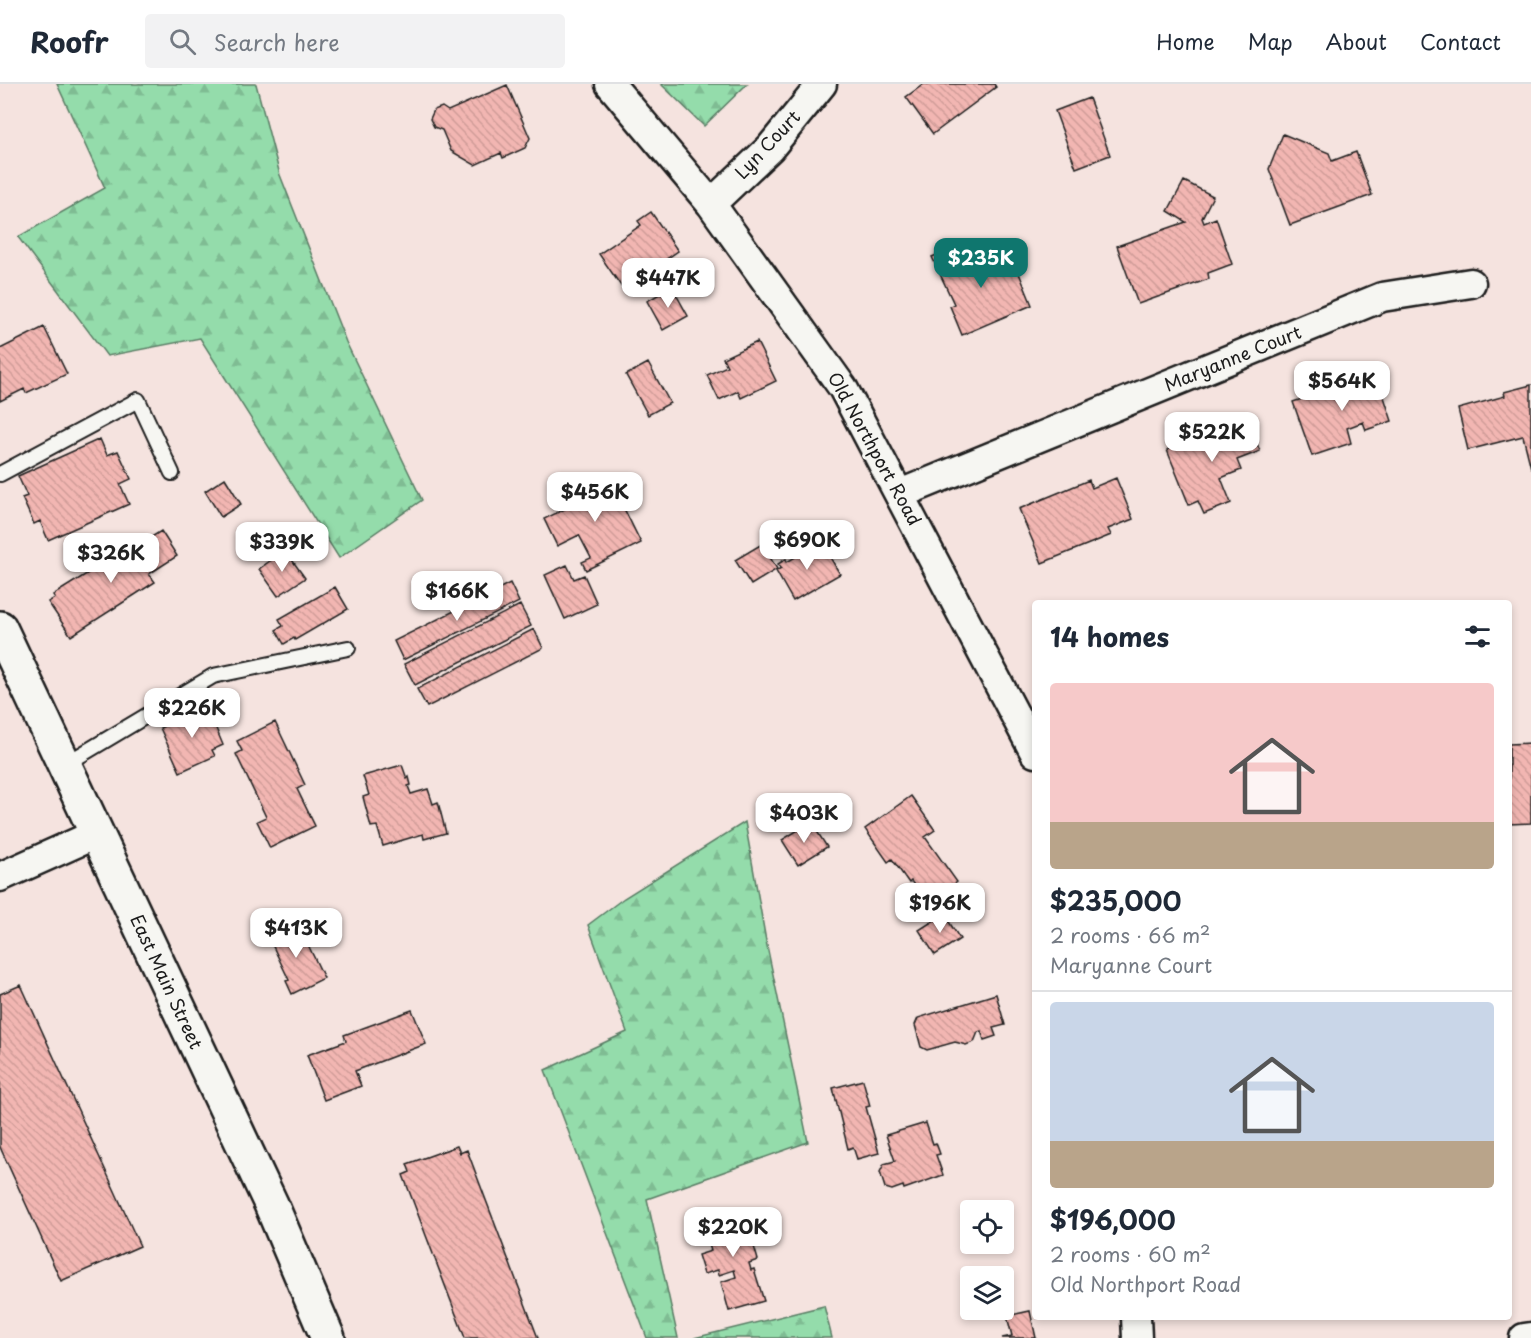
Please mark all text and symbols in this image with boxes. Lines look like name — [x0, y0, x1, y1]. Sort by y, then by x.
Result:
search box — [145, 14, 565, 68]
text: Roofr — [30, 20, 109, 63]
icon: search — [166, 25, 199, 58]
text: Search here — [214, 25, 339, 58]
text: Home — [1156, 25, 1215, 57]
text: Map — [1248, 25, 1293, 57]
text: About — [1326, 25, 1387, 57]
text: Contact — [1420, 25, 1501, 57]
street label: Lyn Court — [728, 103, 806, 184]
pin: $235K — [939, 238, 1023, 289]
text: $235K — [948, 242, 1014, 272]
pin: $447K — [626, 258, 710, 309]
text: $447K — [636, 262, 700, 292]
street label: Maryanne Court — [1160, 318, 1305, 397]
pin: $564K — [1300, 361, 1384, 412]
text: $564K — [1308, 365, 1376, 395]
street label: Old Northport Road — [822, 366, 929, 530]
pin: $522K — [1170, 412, 1254, 463]
text: $522K — [1179, 416, 1245, 446]
pin: $456K — [553, 472, 637, 523]
text: $456K — [561, 476, 629, 506]
pin: $690K — [765, 520, 849, 571]
pin: $339K — [240, 522, 324, 573]
text: $690K — [773, 524, 841, 554]
text: $339K — [250, 526, 314, 556]
pin: $326K — [69, 533, 153, 584]
text: $326K — [77, 537, 145, 567]
pin: $166K — [415, 571, 499, 622]
text: $166K — [425, 575, 489, 605]
text: 14 homes — [1050, 617, 1169, 656]
icon: filters — [1461, 620, 1494, 653]
pin: $226K — [150, 688, 234, 739]
text: $226K — [158, 692, 226, 722]
icon: home — [1218, 722, 1326, 830]
pin: $403K — [762, 793, 846, 844]
text: $403K — [770, 797, 838, 827]
text: $235,000 — [1050, 881, 1181, 920]
pin: $196K — [898, 883, 982, 934]
text: $196K — [909, 887, 971, 917]
pin: $413K — [254, 908, 338, 959]
street label: East Main Street — [124, 910, 210, 1053]
text: $413K — [264, 912, 328, 942]
text: 2 rooms · 66 m² — [1050, 920, 1210, 950]
text: Maryanne Court — [1050, 950, 1212, 980]
icon: home — [1218, 1041, 1326, 1149]
map controls — [960, 1200, 1014, 1320]
button: locate — [960, 1200, 1014, 1254]
text: $196,000 — [1050, 1200, 1176, 1239]
pin: $220K — [691, 1207, 775, 1258]
text: $220K — [698, 1211, 768, 1241]
text: 2 rooms · 60 m² — [1050, 1239, 1211, 1269]
button: layers — [960, 1266, 1014, 1320]
text: Old Northport Road — [1050, 1269, 1241, 1299]

